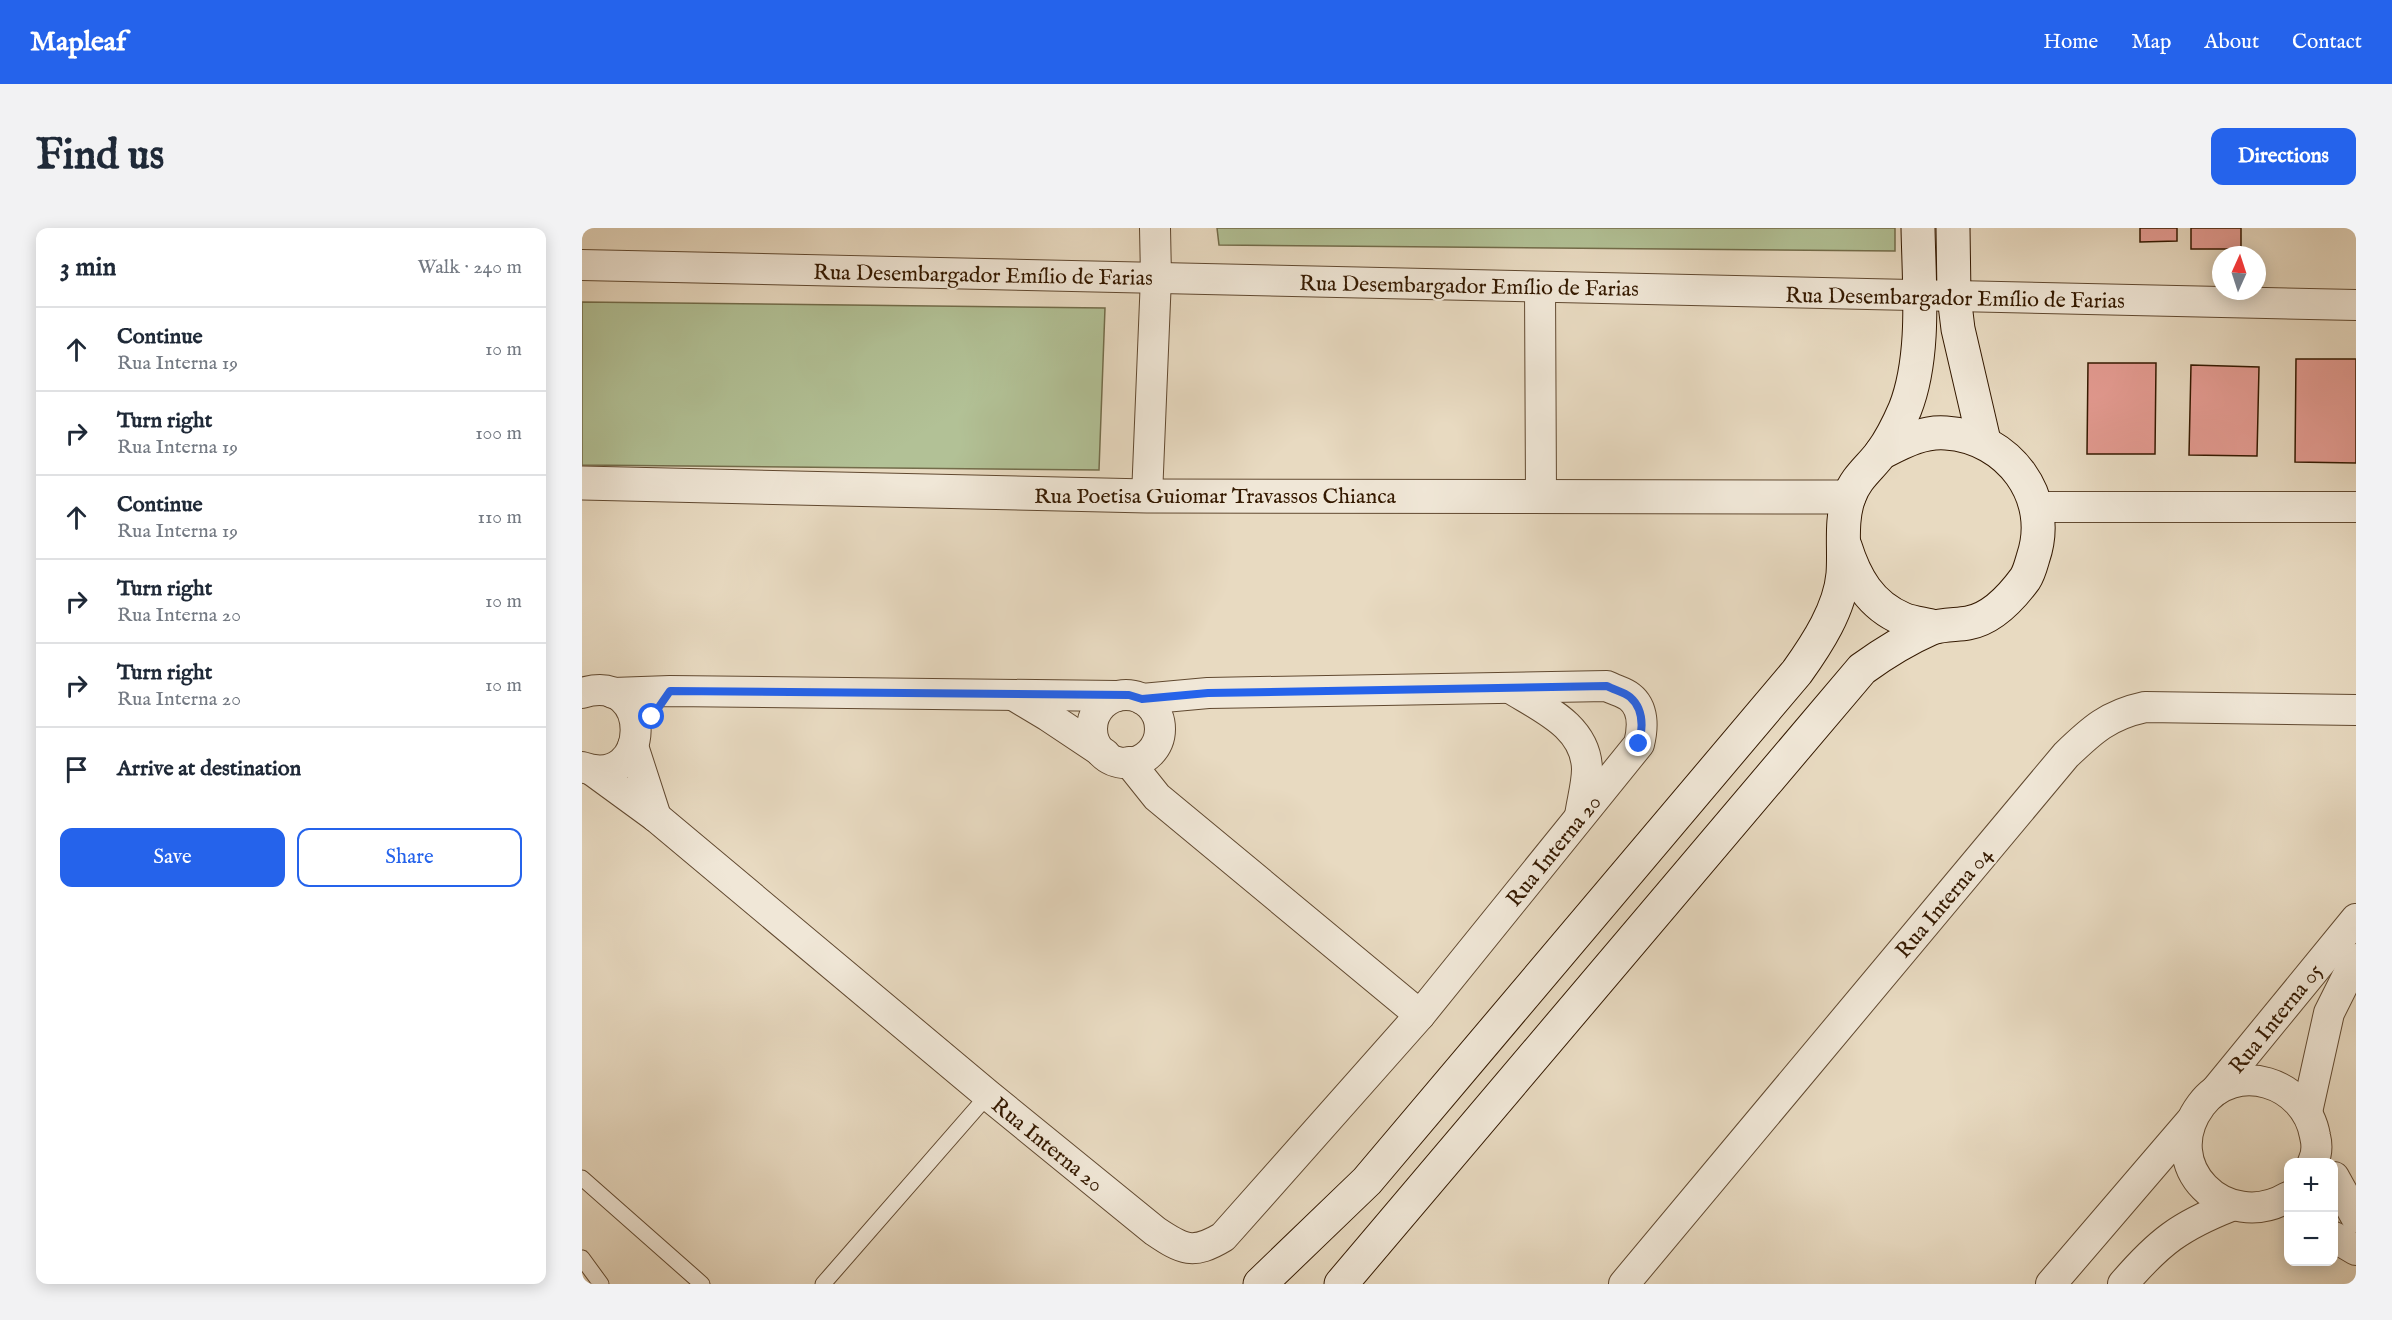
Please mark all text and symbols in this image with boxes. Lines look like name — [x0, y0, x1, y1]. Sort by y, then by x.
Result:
text: Mapleaf — [30, 25, 126, 60]
text: Home — [2043, 29, 2098, 56]
text: Map — [2131, 29, 2171, 56]
text: About — [2204, 29, 2259, 56]
text: Contact — [2292, 29, 2362, 56]
button: Directions — [2211, 128, 2356, 185]
text: Find us — [36, 130, 164, 183]
north arrow — [2212, 246, 2266, 300]
text: 3 min — [60, 251, 116, 284]
text: Walk · 240 m — [417, 255, 522, 280]
street label: Rua Desembargador Emílio de Farias — [813, 259, 1153, 293]
street label: Rua Desembargador Emílio de Farias — [1299, 270, 1639, 304]
street label: Rua Desembargador Emílio de Farias — [1785, 282, 2125, 316]
text: Continue — [117, 323, 203, 351]
icon: ahead — [60, 333, 93, 366]
text: 10 m — [485, 337, 522, 362]
text: Rua Interna 19 — [117, 351, 238, 376]
text: Turn right — [117, 407, 212, 435]
icon: right — [60, 417, 93, 450]
text: 100 m — [475, 421, 522, 446]
text: Rua Interna 19 — [117, 435, 238, 460]
street label: Rua Poetisa Guiomar Travassos Chianca — [1034, 483, 1397, 511]
text: Continue — [117, 491, 203, 519]
icon: ahead — [60, 501, 93, 534]
text: 110 m — [478, 505, 522, 530]
text: Rua Interna 19 — [117, 519, 238, 544]
text: Turn right — [117, 575, 212, 603]
icon: right — [60, 585, 93, 618]
text: 10 m — [485, 589, 522, 614]
text: Rua Interna 20 — [117, 603, 241, 628]
text: Turn right — [117, 659, 212, 687]
icon: right — [60, 669, 93, 702]
text: 10 m — [485, 673, 522, 698]
text: Rua Interna 20 — [117, 687, 241, 712]
route start — [638, 703, 664, 729]
route end — [1625, 730, 1651, 756]
icon: arrive — [60, 753, 93, 786]
text: Arrive at destination — [117, 755, 301, 783]
street label: Rua Interna 20 — [1501, 789, 1608, 913]
button: Save — [60, 828, 285, 887]
button: Share — [297, 828, 522, 887]
street label: Rua Interna 04 — [1890, 842, 1999, 965]
street label: Rua Interna 05 — [2224, 958, 2330, 1080]
street label: Rua Interna 20 — [985, 1092, 1109, 1199]
map controls — [2284, 1158, 2338, 1266]
button: + — [2284, 1158, 2338, 1212]
button: − — [2284, 1212, 2338, 1266]

